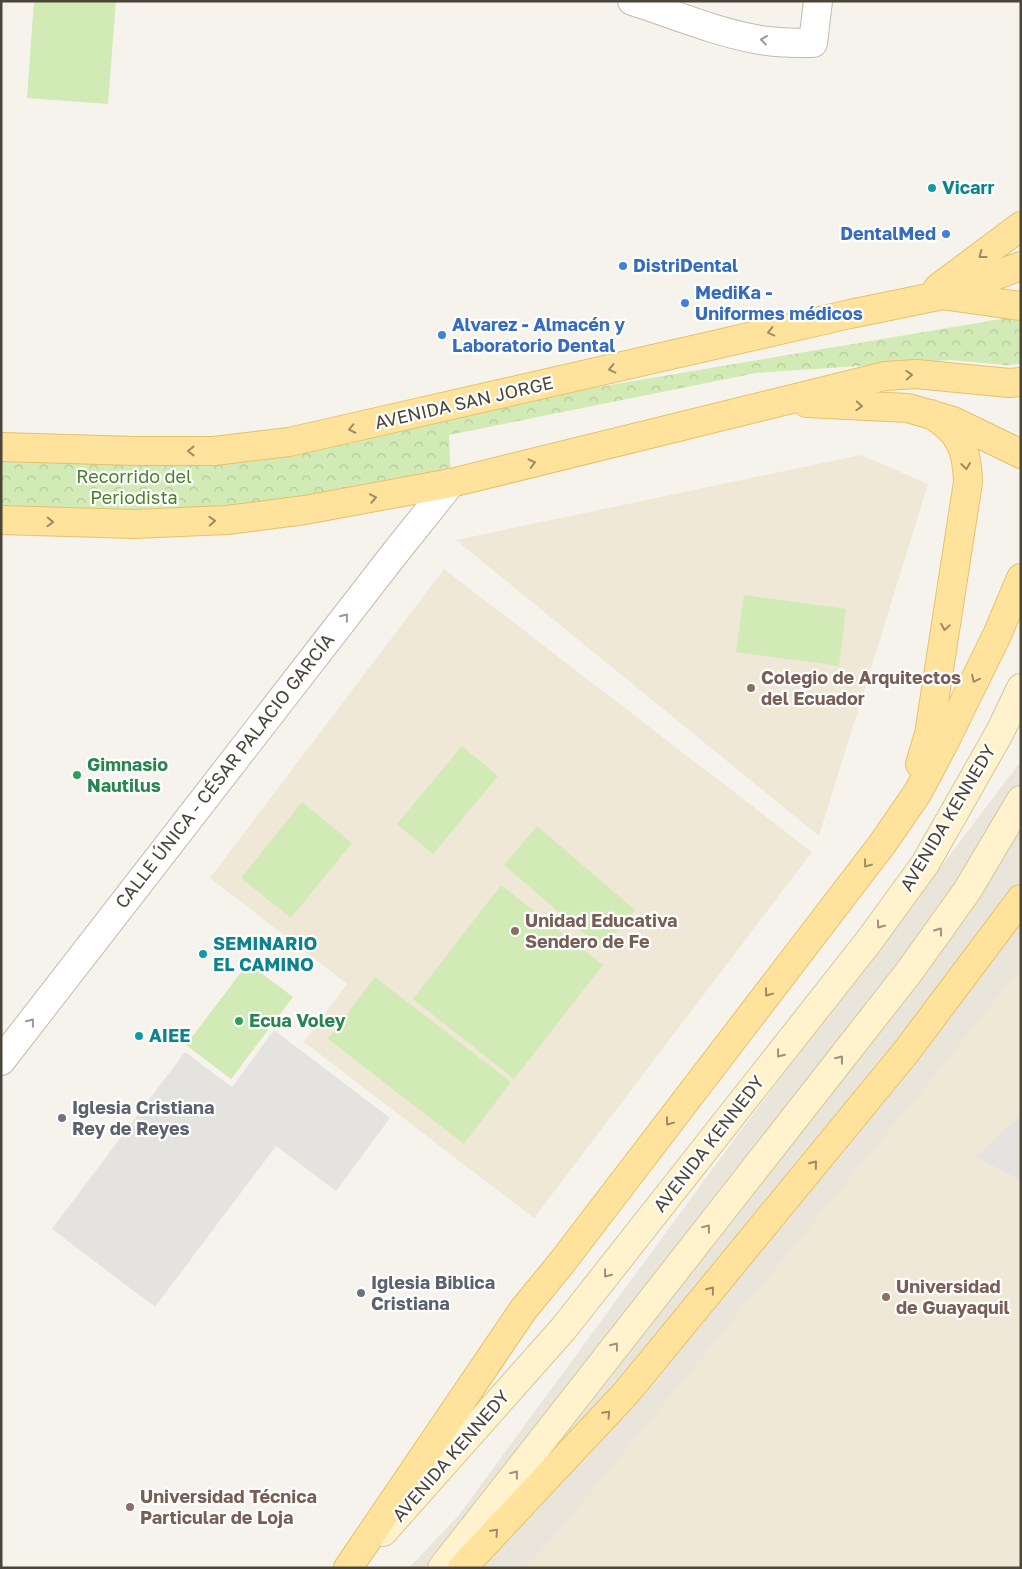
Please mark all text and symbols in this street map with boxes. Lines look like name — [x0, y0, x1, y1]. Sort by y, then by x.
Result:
one-way arrow — [760, 36, 768, 46]
place label: Vicarr — [942, 176, 995, 198]
marker: Vicarr — [926, 182, 938, 194]
place label: DentalMed — [840, 222, 936, 244]
marker: DentalMed — [940, 228, 952, 240]
one-way arrow — [978, 249, 988, 258]
place label: DistriDental — [633, 254, 738, 276]
marker: DistriDental — [617, 260, 629, 272]
place label: MediKa - Uniformes médicos — [695, 281, 863, 324]
marker: MediKa - Uniformes médicos — [679, 297, 691, 309]
place label: Alvarez - Almacén y Laboratorio Dental — [452, 313, 625, 356]
one-way arrow — [766, 326, 775, 337]
marker: Alvarez - Almacén y Laboratorio Dental — [436, 329, 448, 341]
one-way arrow — [608, 363, 617, 374]
one-way arrow — [905, 369, 913, 380]
street label: AVENIDA SAN JORGE — [372, 371, 555, 433]
one-way arrow — [856, 401, 863, 411]
one-way arrow — [347, 423, 356, 434]
one-way arrow — [187, 446, 194, 456]
one-way arrow — [527, 458, 536, 469]
one-way arrow — [960, 463, 971, 471]
park label: Recorrido del Periodista — [76, 465, 192, 508]
one-way arrow — [369, 493, 377, 503]
one-way arrow — [209, 515, 217, 526]
one-way arrow — [46, 517, 54, 527]
one-way arrow — [339, 613, 348, 623]
one-way arrow — [941, 623, 951, 631]
street label: CALLE ÚNICA - CÉSAR PALACIO GARCÍA — [110, 629, 338, 912]
place label: Colegio de Arquitectos del Ecuador — [761, 666, 961, 709]
one-way arrow — [971, 674, 982, 683]
marker: Colegio de Arquitectos del Ecuador — [745, 682, 757, 694]
street label: AVENIDA KENNEDY — [895, 740, 1000, 895]
place label: Gimnasio Nautilus — [87, 753, 168, 796]
marker: Gimnasio Nautilus — [71, 769, 83, 781]
one-way arrow — [864, 858, 872, 867]
place label: Unidad Educativa Sendero de Fe — [525, 909, 678, 952]
one-way arrow — [877, 920, 886, 929]
marker: Unidad Educativa Sendero de Fe — [509, 925, 521, 937]
one-way arrow — [933, 927, 942, 936]
place label: SEMINARIO EL CAMINO — [213, 932, 318, 975]
marker: SEMINARIO EL CAMINO — [197, 948, 209, 960]
one-way arrow — [765, 987, 774, 997]
place label: Ecua Voley — [249, 1009, 346, 1031]
marker: Ecua Voley — [233, 1015, 245, 1027]
one-way arrow — [25, 1018, 34, 1028]
place label: AIEE — [149, 1024, 190, 1046]
marker: AIEE — [133, 1030, 145, 1042]
one-way arrow — [777, 1048, 786, 1057]
one-way arrow — [835, 1056, 844, 1065]
street label: AVENIDA KENNEDY — [648, 1070, 769, 1216]
place label: Iglesia Cristiana Rey de Reyes — [72, 1096, 214, 1139]
marker: Iglesia Cristiana Rey de Reyes — [56, 1112, 68, 1124]
one-way arrow — [666, 1116, 675, 1126]
one-way arrow — [808, 1161, 817, 1170]
one-way arrow — [701, 1224, 710, 1234]
one-way arrow — [603, 1268, 612, 1277]
place label: Iglesia Biblica Cristiana — [371, 1271, 495, 1314]
place label: Universidad de Guayaquil — [896, 1275, 1010, 1318]
one-way arrow — [706, 1286, 715, 1295]
marker: Iglesia Biblica Cristiana — [355, 1287, 367, 1299]
marker: Universidad de Guayaquil — [880, 1291, 892, 1303]
one-way arrow — [609, 1343, 617, 1352]
street label: AVENIDA KENNEDY — [387, 1385, 514, 1526]
one-way arrow — [601, 1411, 610, 1420]
one-way arrow — [509, 1471, 517, 1480]
place label: Universidad Técnica Particular de Loja — [140, 1485, 317, 1528]
marker: Universidad Técnica Particular de Loja — [124, 1501, 136, 1513]
one-way arrow — [489, 1529, 498, 1538]

